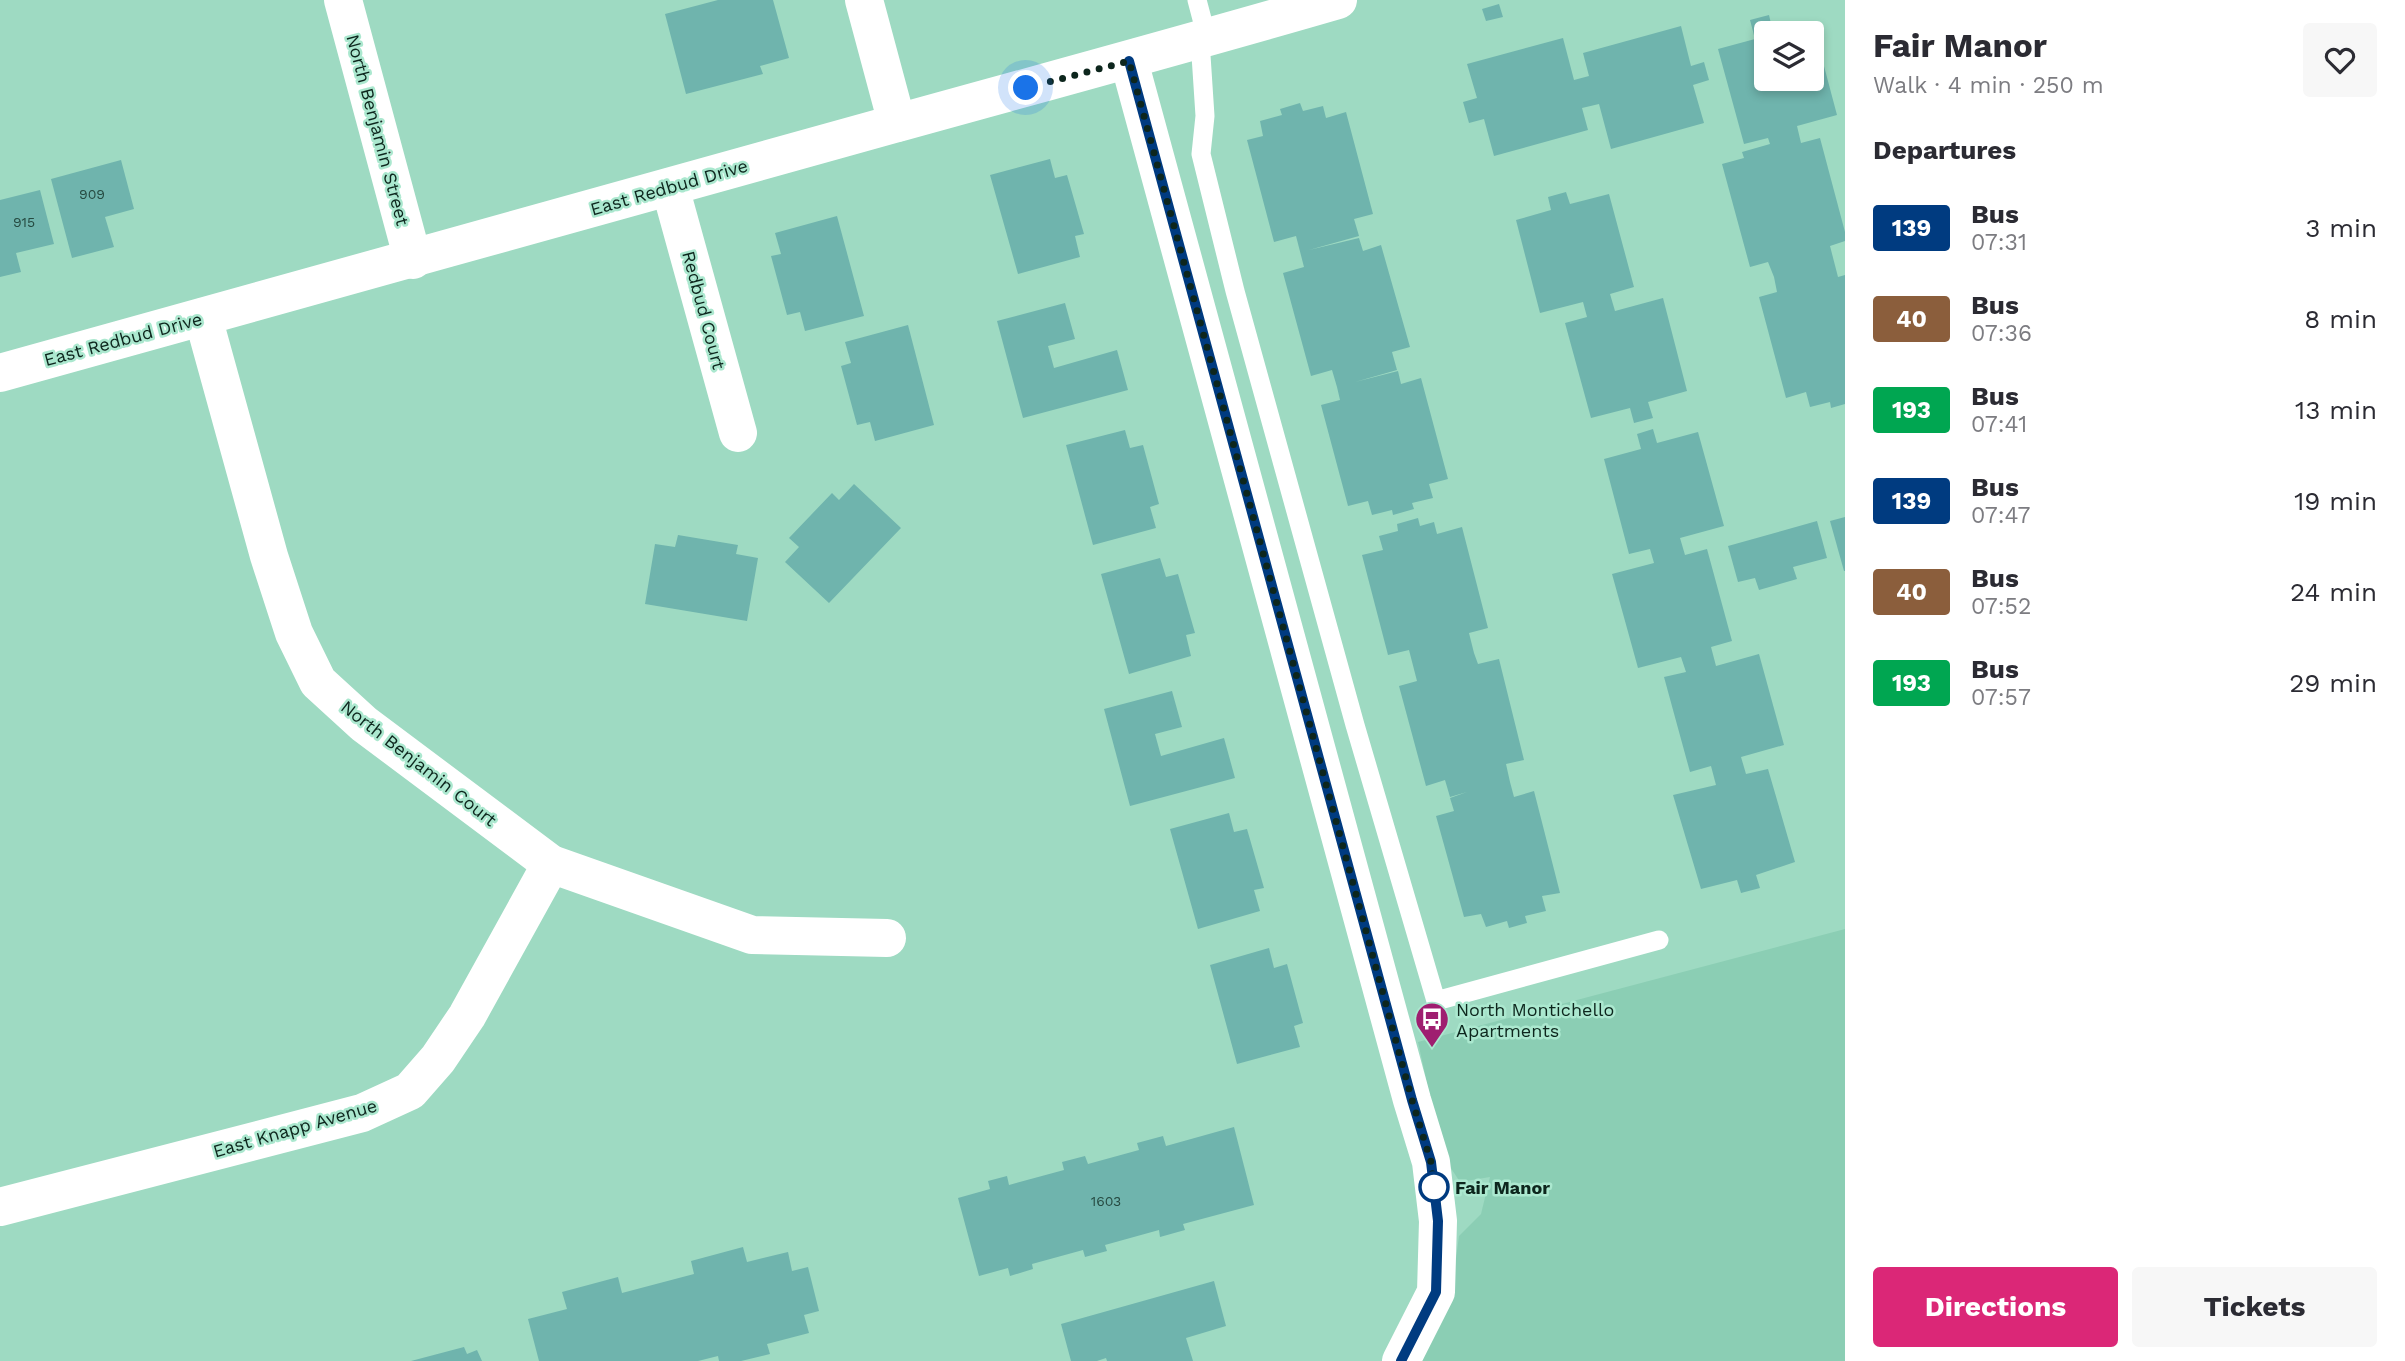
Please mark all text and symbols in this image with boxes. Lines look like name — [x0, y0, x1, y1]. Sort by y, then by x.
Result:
map controls — [1754, 21, 1824, 91]
button: layers — [1754, 21, 1824, 91]
button: heart — [2303, 23, 2377, 97]
text: Fair Manor — [1873, 26, 2047, 65]
street label: North Benjamin Street — [342, 32, 414, 228]
your location — [1008, 70, 1043, 105]
text: Walk · 4 min · 250 m — [1873, 72, 2104, 99]
text: Departures — [1873, 135, 2016, 165]
street label: East Redbud Drive — [588, 154, 750, 220]
house number: 909 — [79, 186, 105, 202]
text: Bus — [1971, 199, 2019, 229]
text: 3 min — [2305, 213, 2377, 243]
house number: 915 — [13, 214, 35, 230]
text: 139 — [1892, 214, 1931, 242]
text: 07:31 — [1971, 229, 2027, 256]
street label: Redbud Court — [678, 248, 730, 372]
text: Bus — [1971, 290, 2019, 320]
text: 8 min — [2304, 304, 2377, 334]
text: 40 — [1896, 305, 1927, 333]
street label: East Redbud Drive — [42, 308, 204, 370]
text: 07:36 — [1971, 320, 2032, 347]
text: Bus — [1971, 381, 2019, 411]
text: 13 min — [2295, 395, 2377, 425]
text: 193 — [1892, 396, 1931, 424]
text: 07:41 — [1971, 411, 2027, 438]
text: Bus — [1971, 472, 2019, 502]
text: 19 min — [2294, 486, 2377, 516]
text: 139 — [1892, 487, 1931, 515]
text: 07:47 — [1971, 502, 2030, 529]
text: Bus — [1971, 563, 2019, 593]
text: 24 min — [2290, 577, 2377, 607]
text: 40 — [1896, 578, 1927, 606]
text: 07:52 — [1971, 593, 2031, 620]
text: Bus — [1971, 654, 2019, 684]
text: 29 min — [2289, 668, 2377, 698]
text: 193 — [1892, 669, 1931, 697]
text: 07:57 — [1971, 684, 2031, 711]
street label: North Benjamin Court — [337, 696, 501, 831]
place label: North Montichello Apartments — [1456, 999, 1614, 1041]
bus stop icon: North Montichello Apartments — [1413, 1000, 1451, 1049]
street label: East Knapp Avenue — [211, 1095, 379, 1161]
marker: Fair Manor — [1419, 1172, 1449, 1202]
place label: Fair Manor — [1455, 1177, 1550, 1198]
house number: 1603 — [1091, 1193, 1121, 1209]
button: Directions — [1873, 1267, 2118, 1347]
button: Tickets — [2132, 1267, 2377, 1347]

